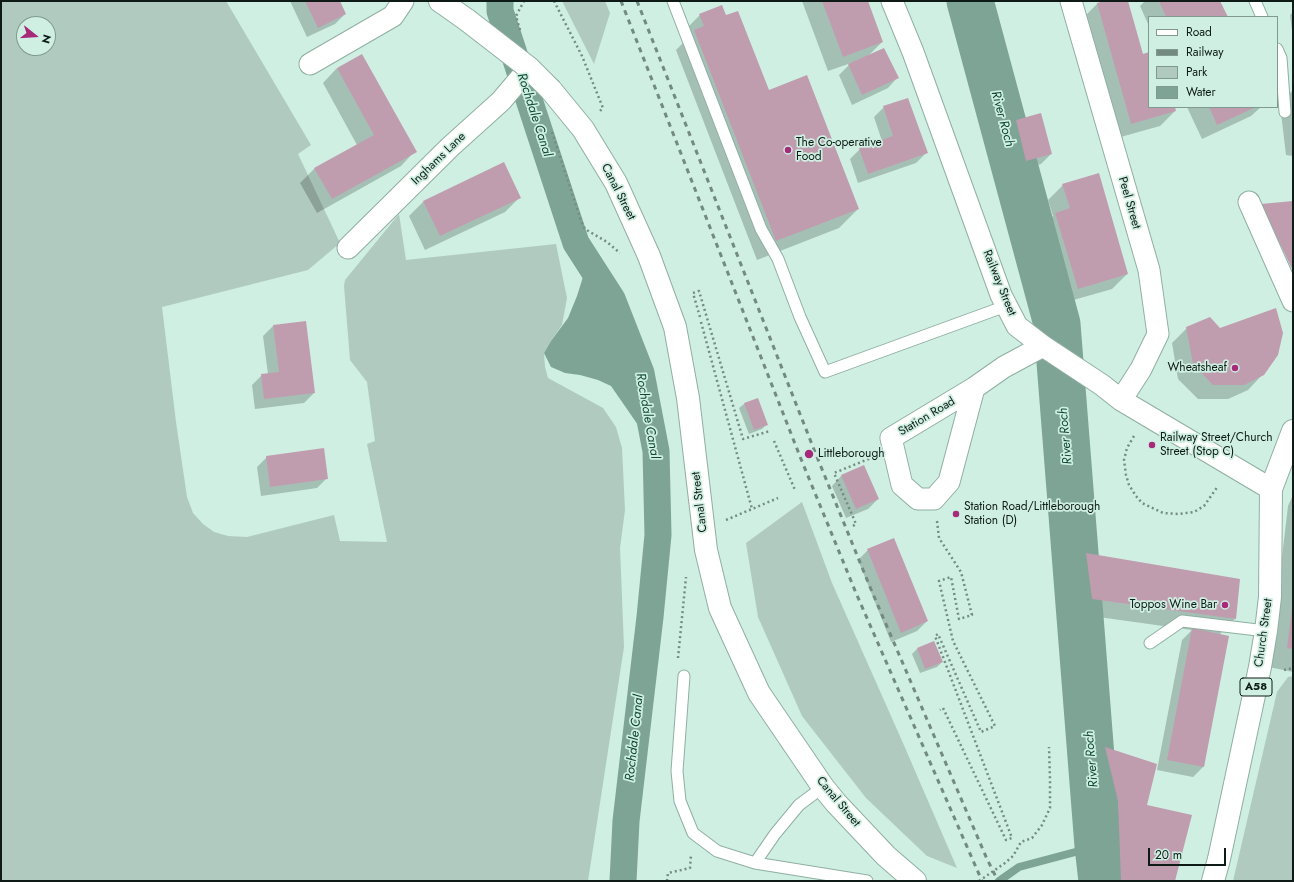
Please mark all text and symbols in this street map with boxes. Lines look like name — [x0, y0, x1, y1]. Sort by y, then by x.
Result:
north arrow — [16, 16, 56, 56]
legend — [1148, 16, 1278, 108]
text: Road — [1186, 23, 1212, 41]
text: N — [38, 33, 55, 46]
text: Railway — [1186, 43, 1224, 61]
text: Park — [1186, 63, 1207, 81]
water label: Rochdale Canal — [513, 71, 555, 159]
text: Water — [1186, 83, 1216, 101]
water label: River Roch — [987, 89, 1017, 149]
street label: Inghams Lane — [409, 130, 469, 188]
place label: The Co-operative Food — [796, 136, 882, 164]
marker: The Co-operative Food — [783, 145, 793, 155]
street label: Canal Street — [598, 162, 638, 222]
street label: Peel Street — [1115, 175, 1143, 231]
street label: Railway Street — [979, 248, 1019, 318]
place label: Wheatsheaf — [1167, 361, 1227, 375]
marker: Wheatsheaf — [1230, 363, 1240, 373]
water label: Rochdale Canal — [632, 372, 662, 460]
street label: Station Road — [896, 394, 958, 440]
water label: River Roch — [1056, 407, 1076, 465]
place label: Railway Street/Church Street (Stop C) — [1160, 431, 1273, 459]
marker: Railway Street/Church Street (Stop C) — [1147, 440, 1157, 450]
place label: Littleborough — [818, 447, 885, 461]
marker: Littleborough — [803, 448, 815, 460]
street label: Canal Street — [689, 471, 711, 533]
place label: Station Road/Littleborough Station (D) — [964, 500, 1100, 528]
marker: Station Road/Littleborough Station (D) — [951, 509, 961, 519]
place label: Toppos Wine Bar — [1130, 598, 1217, 612]
street label: Church Street — [1252, 598, 1276, 668]
marker: Toppos Wine Bar — [1220, 600, 1230, 610]
road number: A58 — [1240, 678, 1272, 696]
water label: Rochdale Canal — [623, 694, 647, 782]
water label: River Roch — [1082, 730, 1102, 788]
street label: Canal Street — [813, 774, 863, 830]
scale bar — [1150, 840, 1228, 866]
text: 20 m — [1155, 846, 1182, 864]

